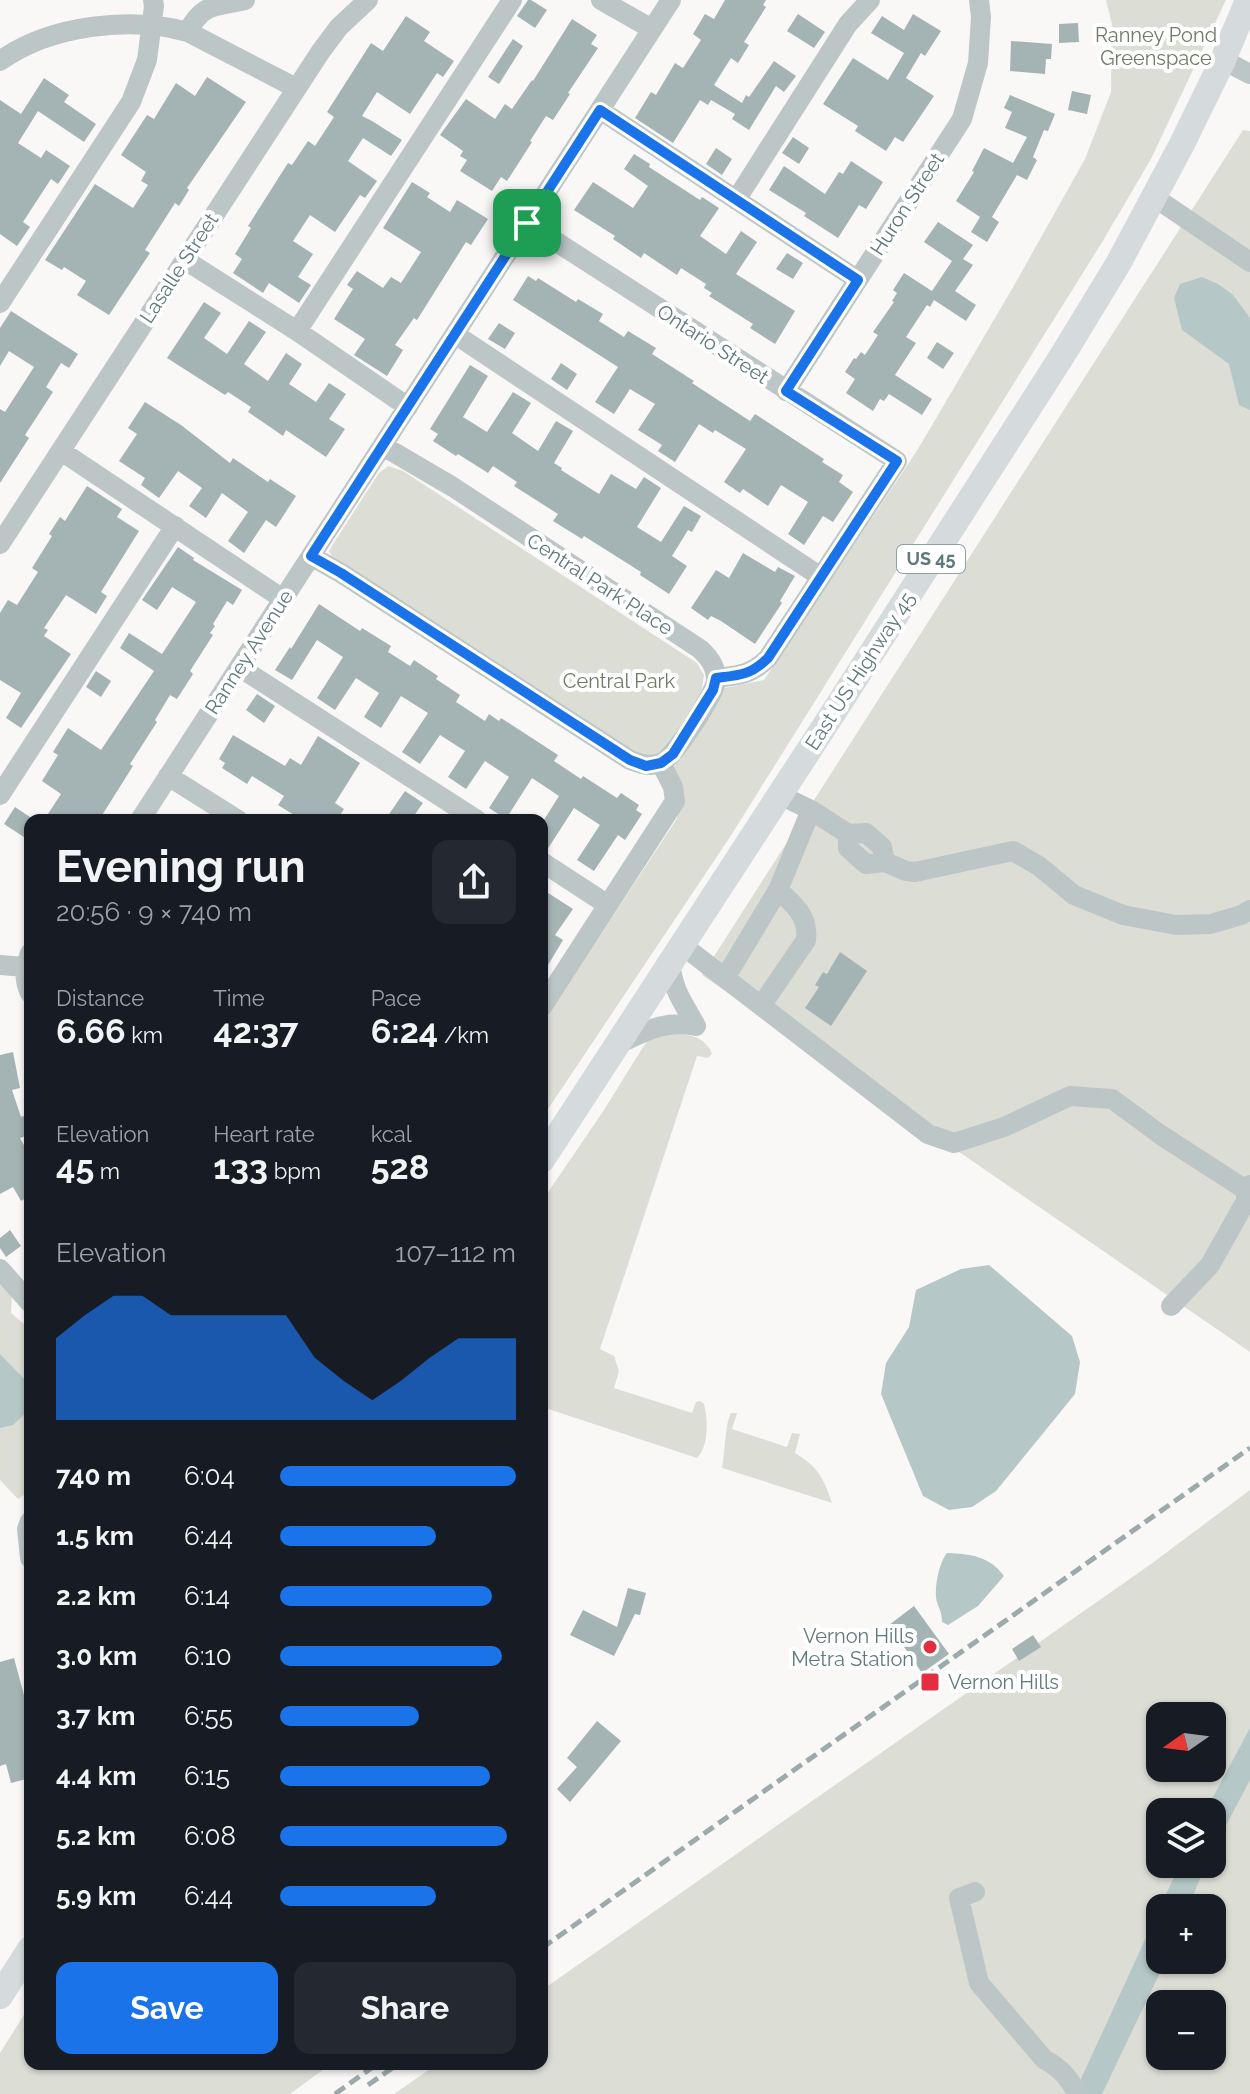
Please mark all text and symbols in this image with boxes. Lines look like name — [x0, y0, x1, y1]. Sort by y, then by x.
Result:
park label: Ranney Pond Greenspace — [1095, 23, 1217, 70]
street label: Huron Street — [865, 148, 949, 260]
pin — [493, 189, 561, 257]
icon: arrive — [505, 201, 549, 245]
street label: Lasalle Street — [135, 208, 224, 327]
street label: Ontario Street — [653, 299, 773, 389]
street label: Central Park Place — [523, 528, 678, 640]
road number: US 45 — [897, 545, 965, 573]
street label: Ranney Avenue — [200, 585, 298, 719]
street label: East US Highway 45 — [800, 587, 920, 754]
park label: Central Park — [563, 669, 676, 693]
button: share — [432, 840, 516, 924]
text: Evening run — [56, 841, 305, 892]
text: 20:56 · 9 × 740 m — [56, 897, 252, 927]
text: Distance — [56, 985, 144, 1011]
text: Time — [213, 985, 265, 1011]
text: Pace — [371, 985, 421, 1011]
text: 6.66 — [56, 1011, 126, 1051]
text: 42:37 — [213, 1011, 298, 1051]
text: 6:24 — [371, 1011, 438, 1051]
text: km — [126, 1022, 163, 1048]
text: /km — [438, 1022, 489, 1048]
text: Elevation — [56, 1121, 149, 1147]
text: Heart rate — [213, 1121, 315, 1147]
text: kcal — [371, 1121, 412, 1147]
text: 45 — [56, 1147, 94, 1187]
text: 133 — [213, 1147, 268, 1187]
text: 528 — [371, 1147, 429, 1187]
text: m — [94, 1158, 120, 1184]
text: bpm — [268, 1158, 321, 1184]
text: Elevation — [56, 1238, 166, 1268]
text: 107–112 m — [395, 1238, 516, 1268]
text: 740 m — [56, 1461, 131, 1491]
text: 6:04 — [184, 1461, 235, 1491]
text: 1.5 km — [56, 1521, 134, 1551]
text: 6:44 — [184, 1521, 233, 1551]
text: 2.2 km — [56, 1581, 136, 1611]
text: 6:14 — [184, 1581, 230, 1611]
place label: Vernon Hills Metra Station — [791, 1624, 914, 1671]
marker: Vernon Hills Metra Station — [921, 1638, 939, 1656]
text: 3.0 km — [56, 1641, 137, 1671]
text: 6:10 — [184, 1641, 232, 1671]
place label: Vernon Hills — [948, 1670, 1059, 1694]
marker: Vernon Hills — [919, 1671, 941, 1693]
text: 3.7 km — [56, 1701, 135, 1731]
text: 6:55 — [184, 1701, 233, 1731]
north arrow — [1146, 1702, 1226, 1782]
map controls — [1146, 1702, 1226, 2070]
text: 4.4 km — [56, 1761, 137, 1791]
text: 6:15 — [184, 1761, 230, 1791]
button: layers — [1146, 1798, 1226, 1878]
text: 5.2 km — [56, 1821, 136, 1851]
text: 6:08 — [184, 1821, 236, 1851]
text: 5.9 km — [56, 1881, 137, 1911]
text: 6:44 — [184, 1881, 233, 1911]
button: + — [1146, 1894, 1226, 1974]
button: Save — [56, 1962, 278, 2054]
button: Share — [294, 1962, 516, 2054]
button: − — [1146, 1990, 1226, 2070]

